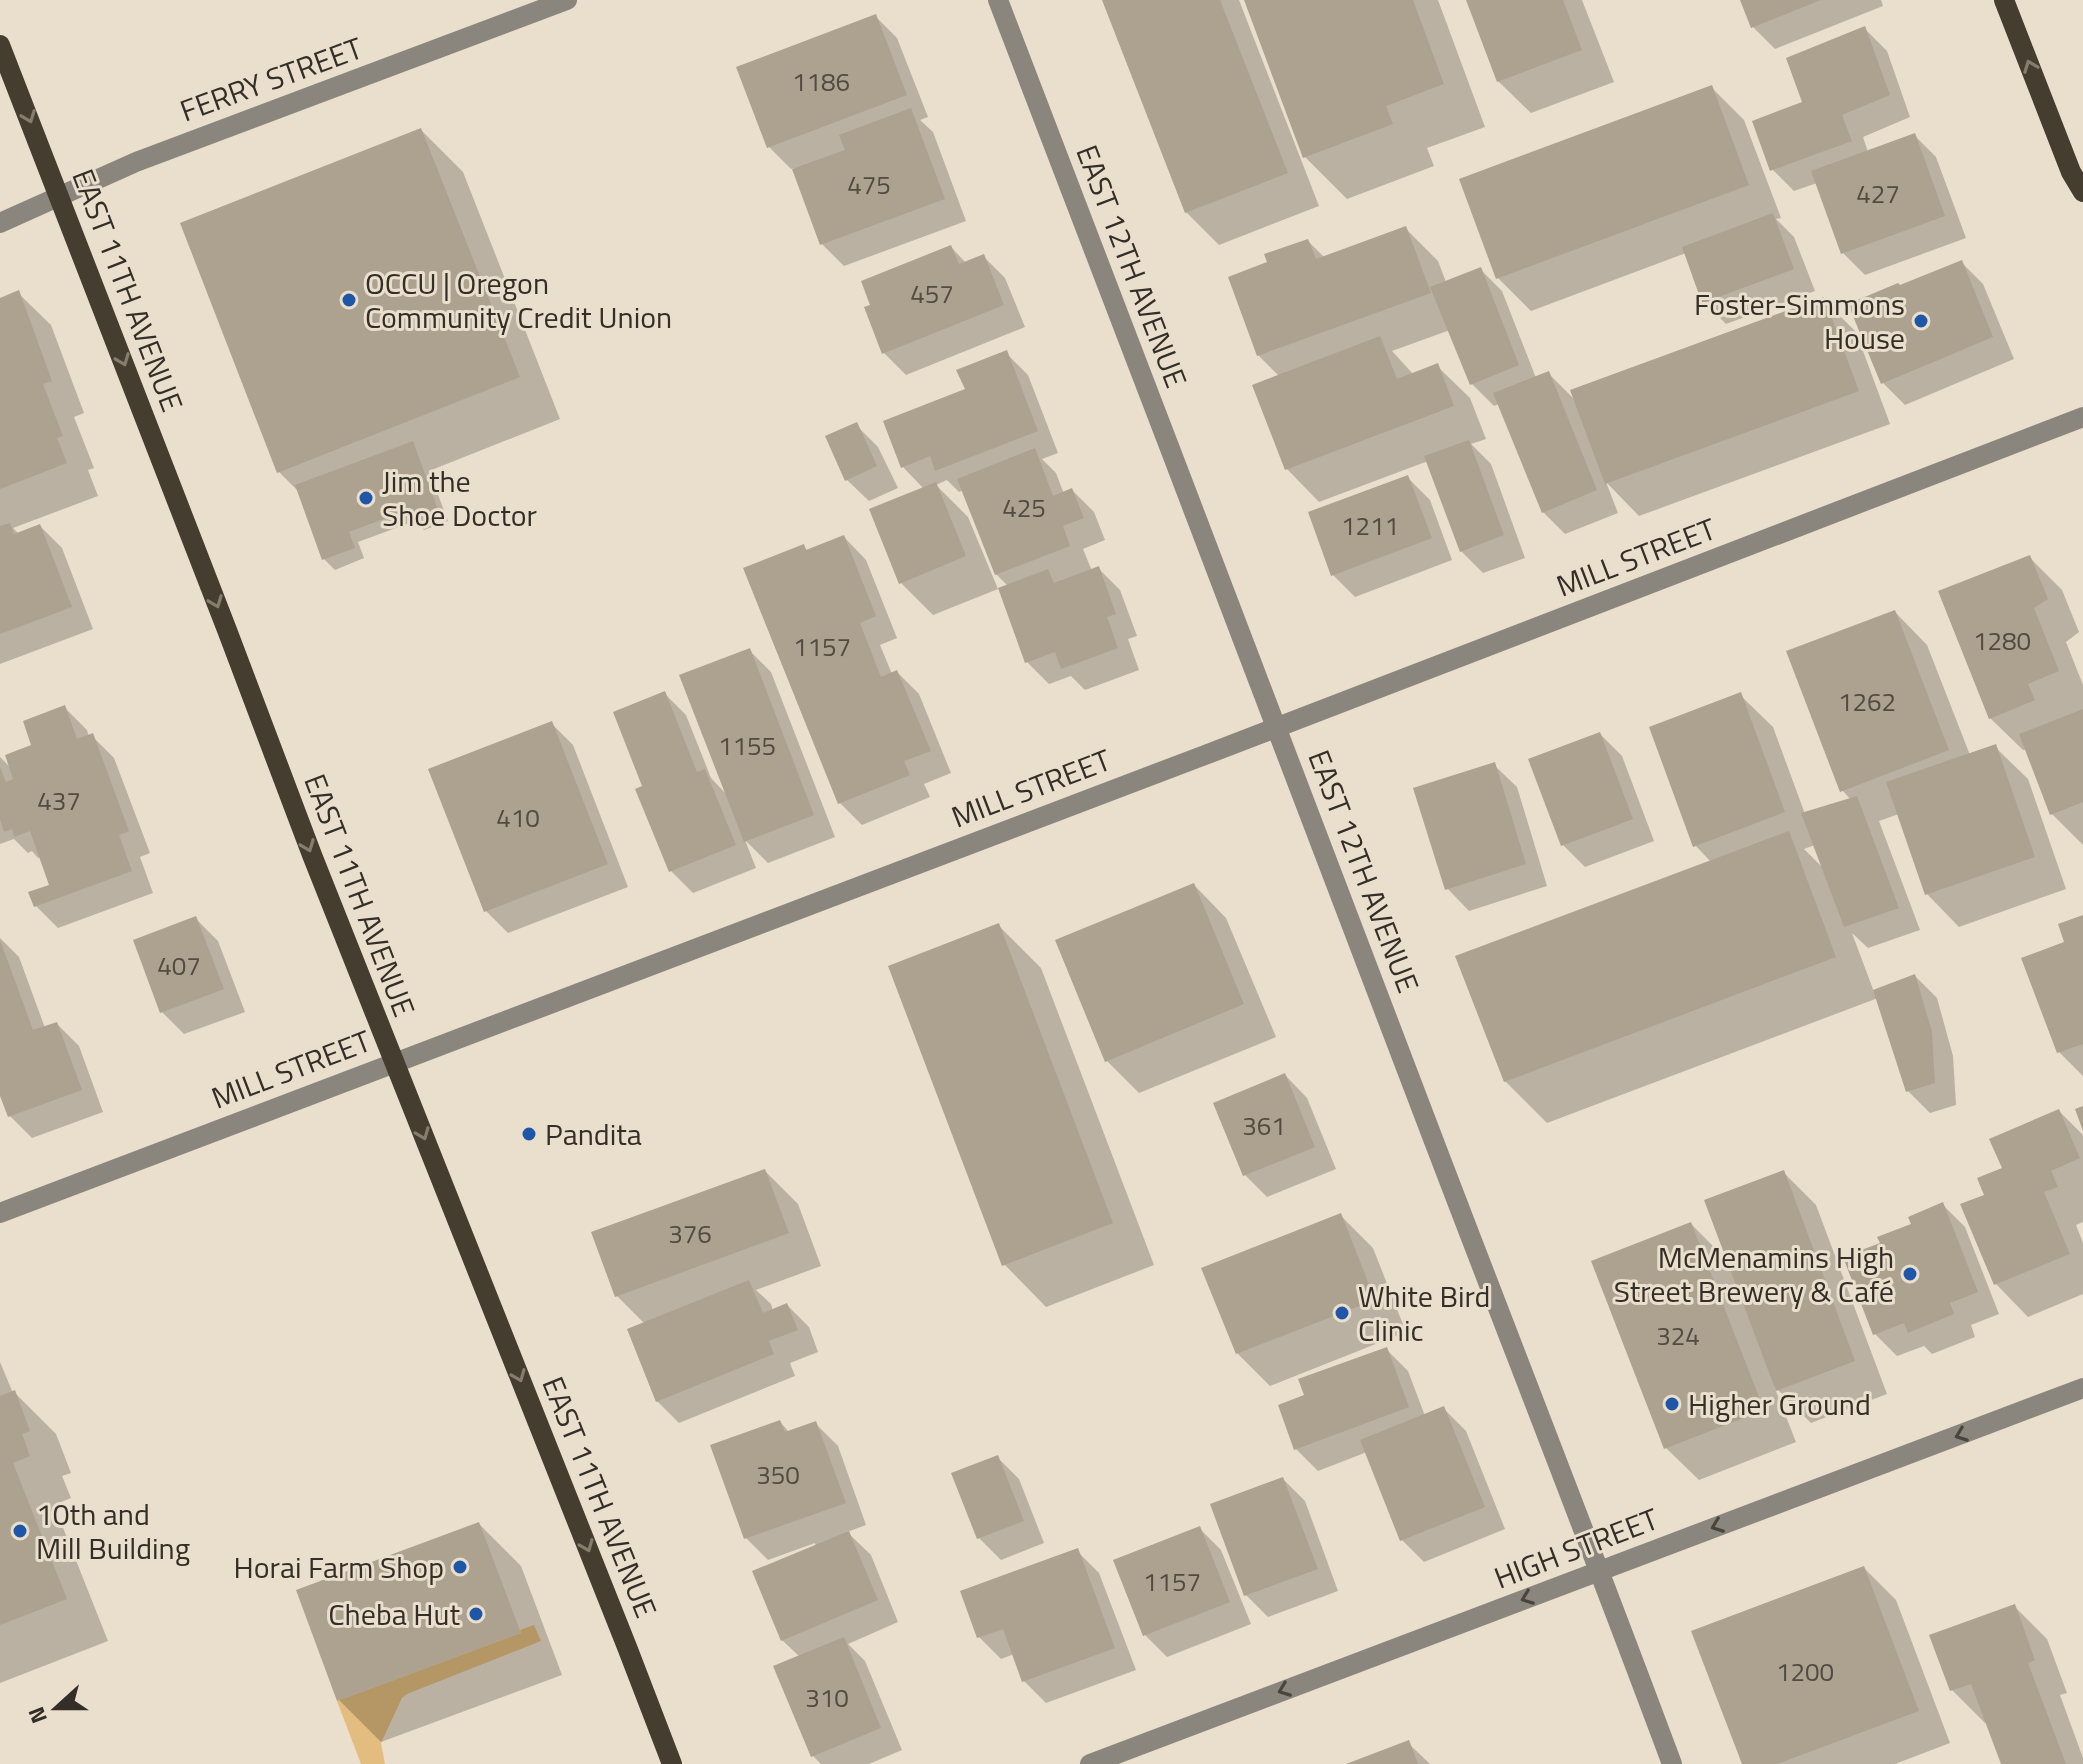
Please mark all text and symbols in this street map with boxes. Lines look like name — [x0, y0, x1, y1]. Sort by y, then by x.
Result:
street label: FERRY STREET — [173, 25, 369, 133]
one-way arrow — [2023, 60, 2040, 74]
house number: 1186 — [792, 62, 850, 101]
one-way arrow — [19, 109, 35, 123]
street label: EAST 12TH AVENUE — [1065, 138, 1199, 394]
street label: EAST 11TH AVENUE — [61, 162, 195, 418]
house number: 475 — [847, 165, 891, 204]
house number: 427 — [1856, 174, 1900, 213]
place label: OCCU | Oregon Community Credit Union — [365, 260, 672, 340]
house number: 457 — [910, 274, 954, 313]
place label: Foster-Simmons House — [1694, 281, 1905, 361]
marker: OCCU | Oregon Community Credit Union — [340, 291, 358, 309]
marker: Foster-Simmons House — [1912, 312, 1930, 330]
one-way arrow — [113, 352, 130, 366]
place label: Jim the Shoe Doctor — [382, 458, 537, 538]
house number: 425 — [1002, 488, 1046, 527]
marker: Jim the Shoe Doctor — [357, 489, 375, 507]
street label: MILL STREET — [1550, 505, 1723, 608]
house number: 1211 — [1341, 506, 1399, 545]
one-way arrow — [206, 594, 223, 608]
house number: 1280 — [1973, 621, 2031, 660]
house number: 1157 — [793, 627, 851, 666]
house number: 1262 — [1838, 682, 1896, 721]
house number: 1155 — [718, 726, 776, 765]
street label: MILL STREET — [945, 736, 1118, 839]
street label: EAST 12TH AVENUE — [1297, 743, 1431, 999]
street label: EAST 11TH AVENUE — [293, 767, 427, 1023]
house number: 437 — [37, 781, 81, 820]
house number: 410 — [496, 798, 540, 837]
one-way arrow — [298, 838, 315, 852]
house number: 407 — [157, 946, 201, 985]
street label: MILL STREET — [205, 1017, 378, 1120]
house number: 361 — [1242, 1106, 1286, 1145]
place label: Pandita — [545, 1111, 642, 1157]
marker: Pandita — [520, 1125, 538, 1143]
one-way arrow — [413, 1126, 429, 1140]
house number: 376 — [668, 1214, 712, 1253]
place label: McMenamins High Street Brewery & Café — [1614, 1234, 1894, 1314]
marker: McMenamins High Street Brewery & Café — [1901, 1265, 1919, 1283]
place label: White Bird Clinic — [1358, 1273, 1490, 1353]
marker: White Bird Clinic — [1333, 1304, 1351, 1322]
house number: 324 — [1656, 1316, 1700, 1355]
one-way arrow — [509, 1368, 526, 1382]
street label: EAST 11TH AVENUE — [531, 1370, 669, 1624]
place label: Higher Ground — [1688, 1381, 1871, 1427]
marker: Higher Ground — [1663, 1395, 1681, 1413]
one-way arrow — [1955, 1425, 1969, 1442]
house number: 350 — [756, 1455, 800, 1494]
place label: 10th and Mill Building — [36, 1491, 190, 1571]
street label: HIGH STREET — [1487, 1496, 1665, 1600]
one-way arrow — [1711, 1516, 1725, 1533]
marker: 10th and Mill Building — [11, 1522, 29, 1540]
one-way arrow — [577, 1538, 594, 1552]
place label: Horai Farm Shop — [234, 1544, 444, 1590]
marker: Horai Farm Shop — [451, 1558, 469, 1576]
house number: 1157 — [1143, 1562, 1201, 1601]
one-way arrow — [1521, 1588, 1535, 1605]
place label: Cheba Hut — [328, 1591, 460, 1637]
marker: Cheba Hut — [467, 1605, 485, 1623]
house number: 1200 — [1776, 1652, 1834, 1691]
north arrow — [16, 1668, 96, 1748]
house number: 310 — [805, 1678, 849, 1717]
one-way arrow — [1278, 1680, 1292, 1697]
text: N — [19, 1702, 56, 1728]

